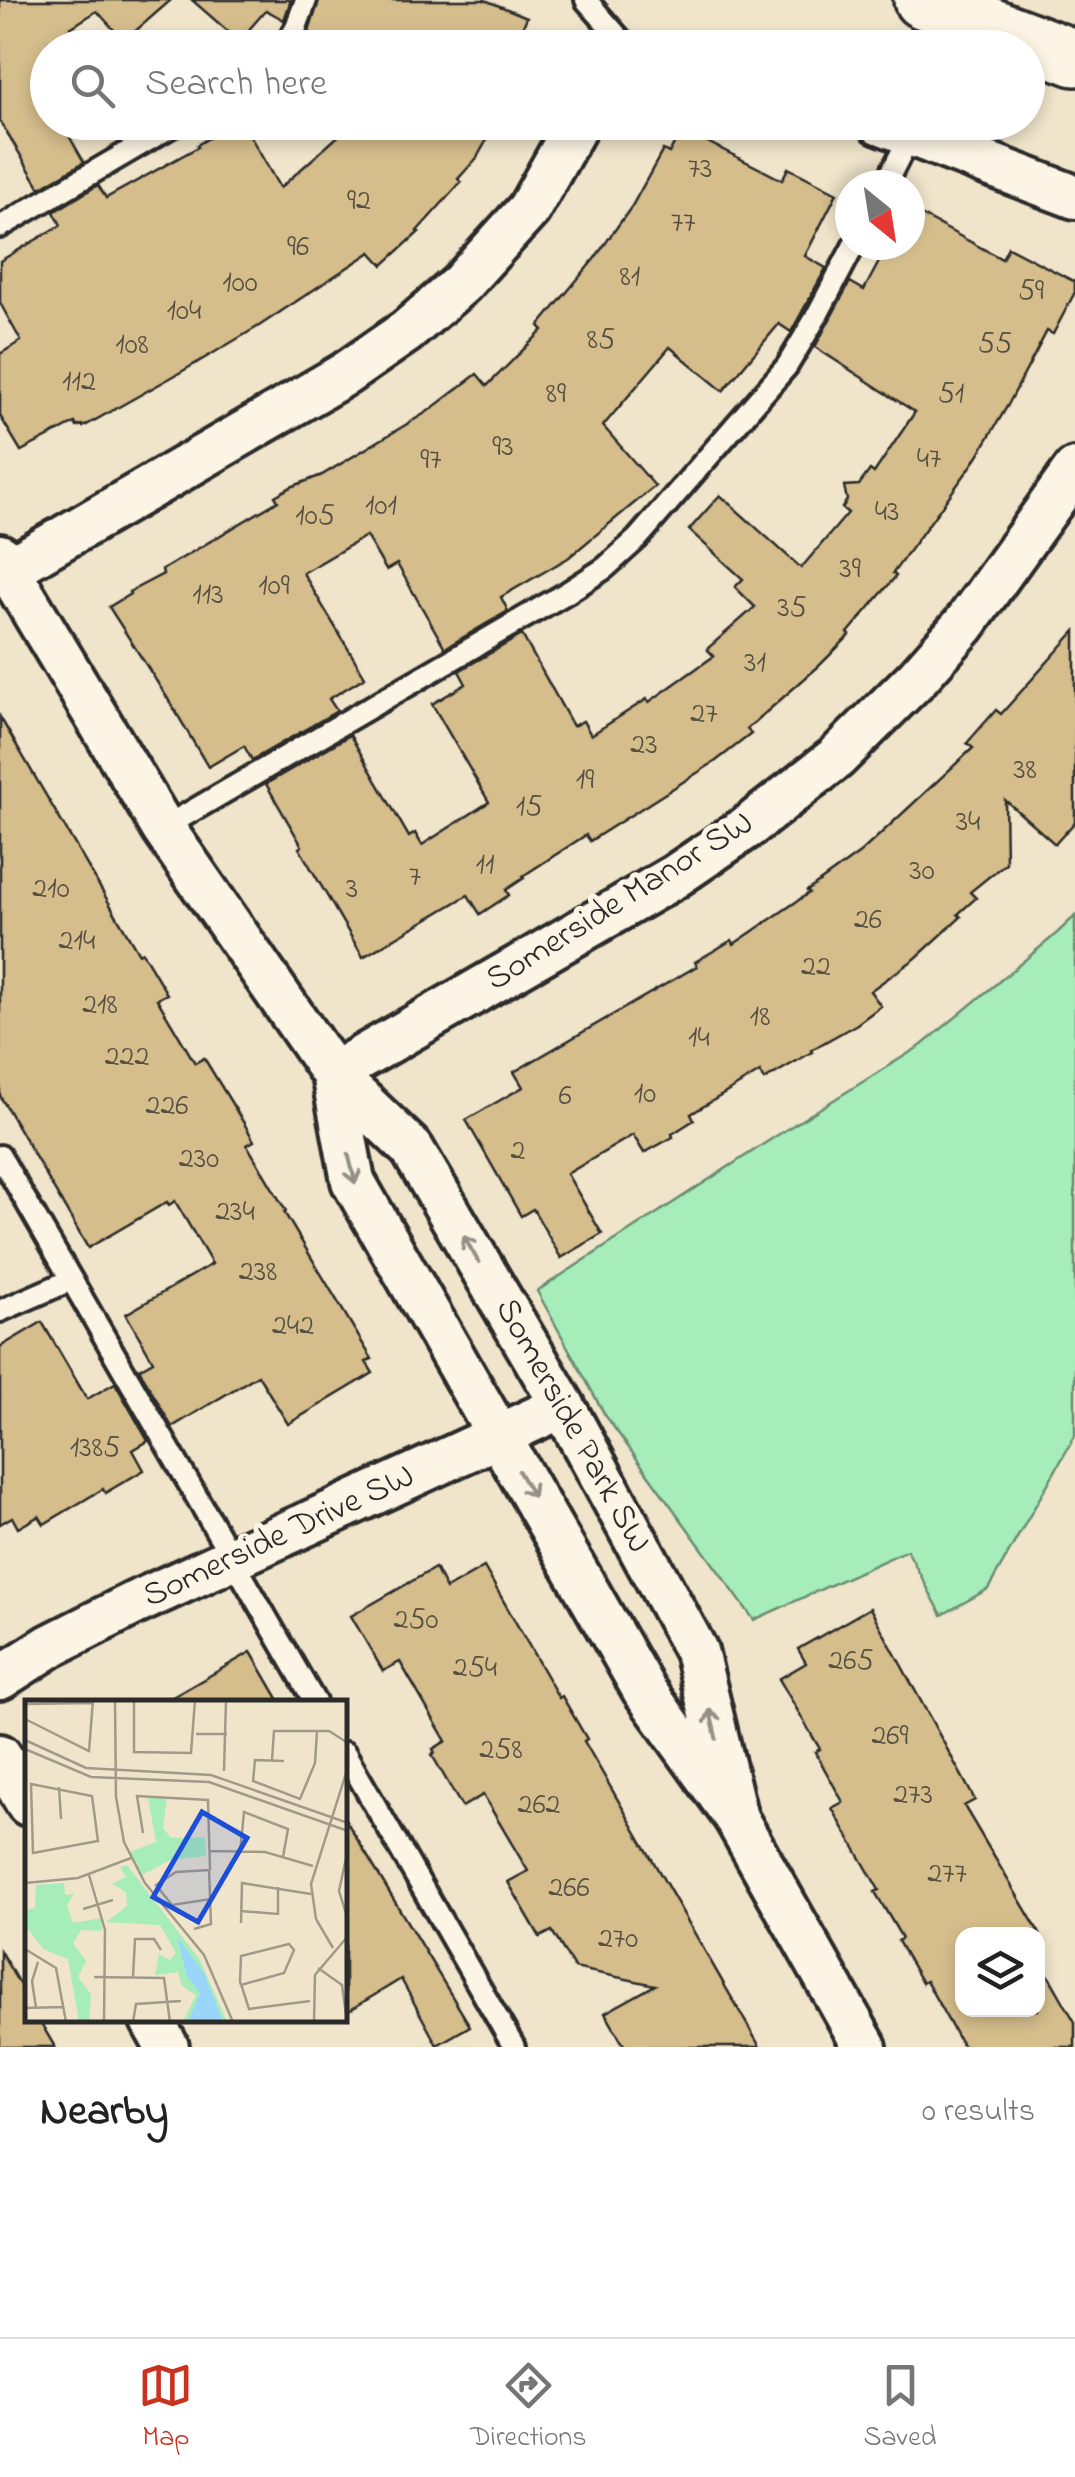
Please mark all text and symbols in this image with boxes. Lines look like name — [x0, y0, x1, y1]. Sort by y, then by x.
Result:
search box — [30, 30, 1045, 140]
text: Search here — [145, 57, 327, 113]
icon: search — [65, 58, 120, 113]
house number: 73 — [688, 148, 712, 192]
north arrow — [835, 170, 925, 260]
house number: 92 — [347, 180, 371, 224]
house number: 77 — [671, 202, 695, 246]
house number: 96 — [287, 226, 309, 270]
house number: 81 — [620, 256, 640, 300]
house number: 100 — [222, 262, 258, 306]
house number: 59 — [1018, 270, 1044, 314]
house number: 104 — [167, 290, 201, 334]
house number: 85 — [587, 319, 615, 363]
house number: 55 — [978, 323, 1012, 367]
house number: 108 — [115, 324, 149, 368]
house number: 112 — [62, 361, 96, 405]
house number: 89 — [546, 373, 566, 417]
house number: 51 — [938, 373, 964, 417]
house number: 93 — [492, 426, 514, 470]
house number: 47 — [917, 438, 941, 482]
house number: 97 — [420, 439, 442, 483]
house number: 101 — [365, 485, 397, 529]
house number: 43 — [875, 491, 899, 535]
house number: 105 — [295, 495, 335, 539]
house number: 39 — [839, 548, 861, 592]
house number: 109 — [258, 565, 290, 609]
house number: 113 — [192, 574, 224, 618]
house number: 35 — [777, 587, 807, 631]
house number: 31 — [744, 642, 766, 686]
house number: 27 — [690, 693, 718, 737]
house number: 23 — [630, 724, 658, 768]
house number: 38 — [1013, 749, 1037, 793]
house number: 19 — [576, 759, 594, 803]
house number: 15 — [516, 786, 542, 830]
street label: Somerside Manor SW — [476, 799, 764, 1005]
house number: 34 — [956, 801, 980, 845]
house number: 11 — [475, 844, 495, 888]
house number: 30 — [909, 850, 935, 894]
house number: 7 — [409, 856, 421, 900]
house number: 210 — [32, 868, 70, 912]
house number: 3 — [346, 868, 358, 912]
house number: 26 — [854, 899, 882, 943]
house number: 214 — [59, 920, 95, 964]
house number: 22 — [801, 946, 831, 990]
house number: 218 — [82, 984, 118, 1028]
house number: 18 — [750, 996, 770, 1040]
house number: 14 — [688, 1017, 710, 1061]
house number: 222 — [105, 1036, 149, 1080]
house number: 10 — [634, 1073, 656, 1117]
house number: 6 — [558, 1075, 572, 1119]
house number: 226 — [145, 1085, 189, 1129]
house number: 2 — [511, 1130, 526, 1174]
house number: 230 — [179, 1138, 219, 1182]
one-way arrow — [344, 1152, 362, 1184]
house number: 234 — [215, 1191, 255, 1235]
one-way arrow — [461, 1235, 481, 1264]
house number: 238 — [239, 1251, 277, 1295]
street label: Somerside Park SW — [481, 1289, 663, 1563]
house number: 242 — [272, 1305, 314, 1349]
house number: 1385 — [70, 1427, 120, 1471]
street label: Somerside Drive SW — [135, 1452, 423, 1622]
one-way arrow — [516, 1469, 536, 1498]
house number: 250 — [393, 1599, 439, 1643]
house number: 265 — [828, 1640, 874, 1684]
house number: 254 — [453, 1647, 497, 1691]
inset map — [25, 1700, 348, 2022]
one-way arrow — [703, 1708, 721, 1740]
house number: 269 — [871, 1715, 909, 1759]
house number: 258 — [479, 1729, 523, 1773]
house number: 273 — [893, 1774, 933, 1818]
house number: 262 — [517, 1784, 561, 1828]
house number: 277 — [927, 1853, 967, 1897]
house number: 266 — [548, 1867, 590, 1911]
house number: 270 — [598, 1918, 638, 1962]
map controls — [955, 1927, 1045, 2017]
button: layers — [955, 1927, 1045, 2017]
text: Nearby — [40, 2082, 168, 2143]
text: 0 results — [922, 2089, 1035, 2136]
tab: Map — [138, 2358, 193, 2459]
tab: Directions — [470, 2358, 587, 2459]
tab: Saved — [864, 2358, 937, 2459]

